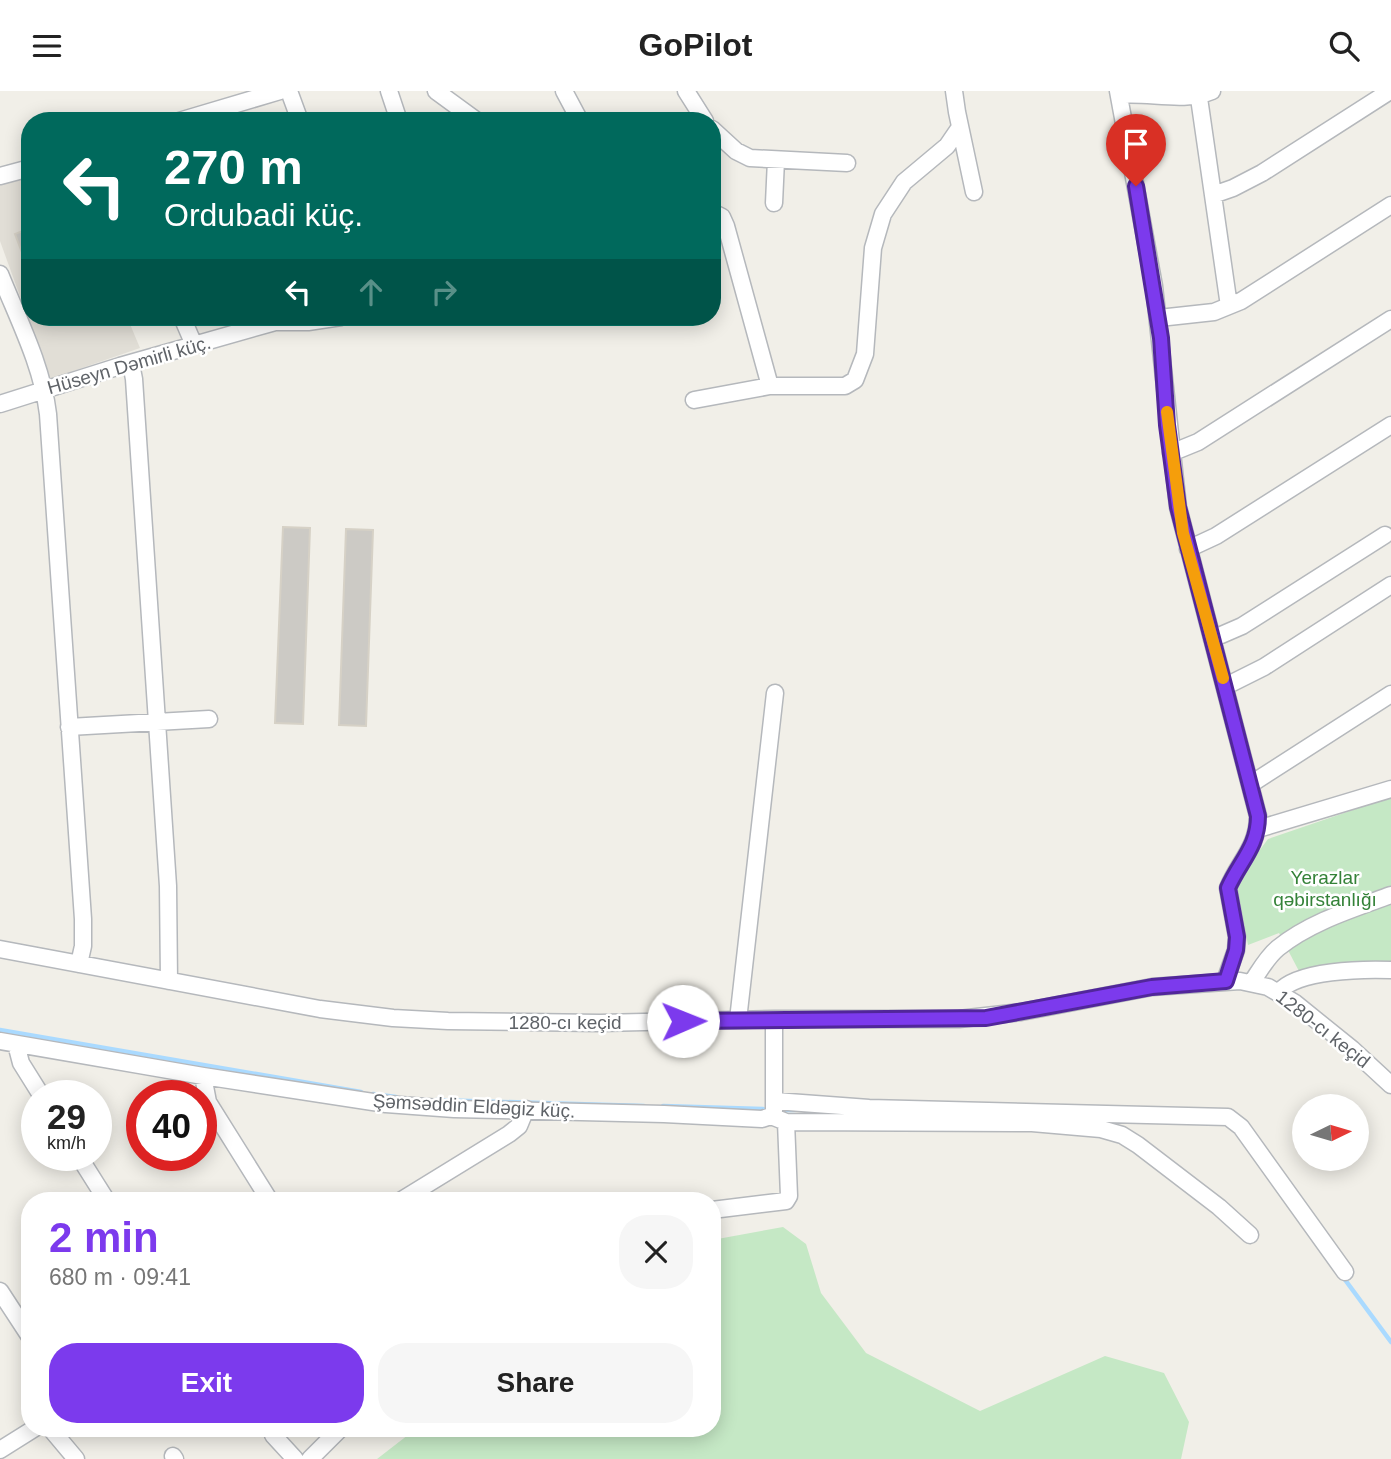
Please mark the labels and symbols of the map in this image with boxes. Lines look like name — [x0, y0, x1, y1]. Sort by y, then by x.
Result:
pin — [1106, 114, 1166, 186]
street label: Hüseyn Dəmirli küç. — [45, 332, 213, 398]
park label: Yerazlar qəbirstanlığı — [1273, 867, 1377, 910]
position arrow — [646, 984, 720, 1058]
street label: 1280-cı keçid — [1272, 986, 1374, 1072]
street label: 1280-cı keçid — [508, 1012, 622, 1033]
speed limit sign: 40 — [126, 1080, 217, 1171]
street label: Şəmsəddin Eldəgiz küç. — [372, 1090, 576, 1122]
north arrow — [1292, 1094, 1368, 1171]

